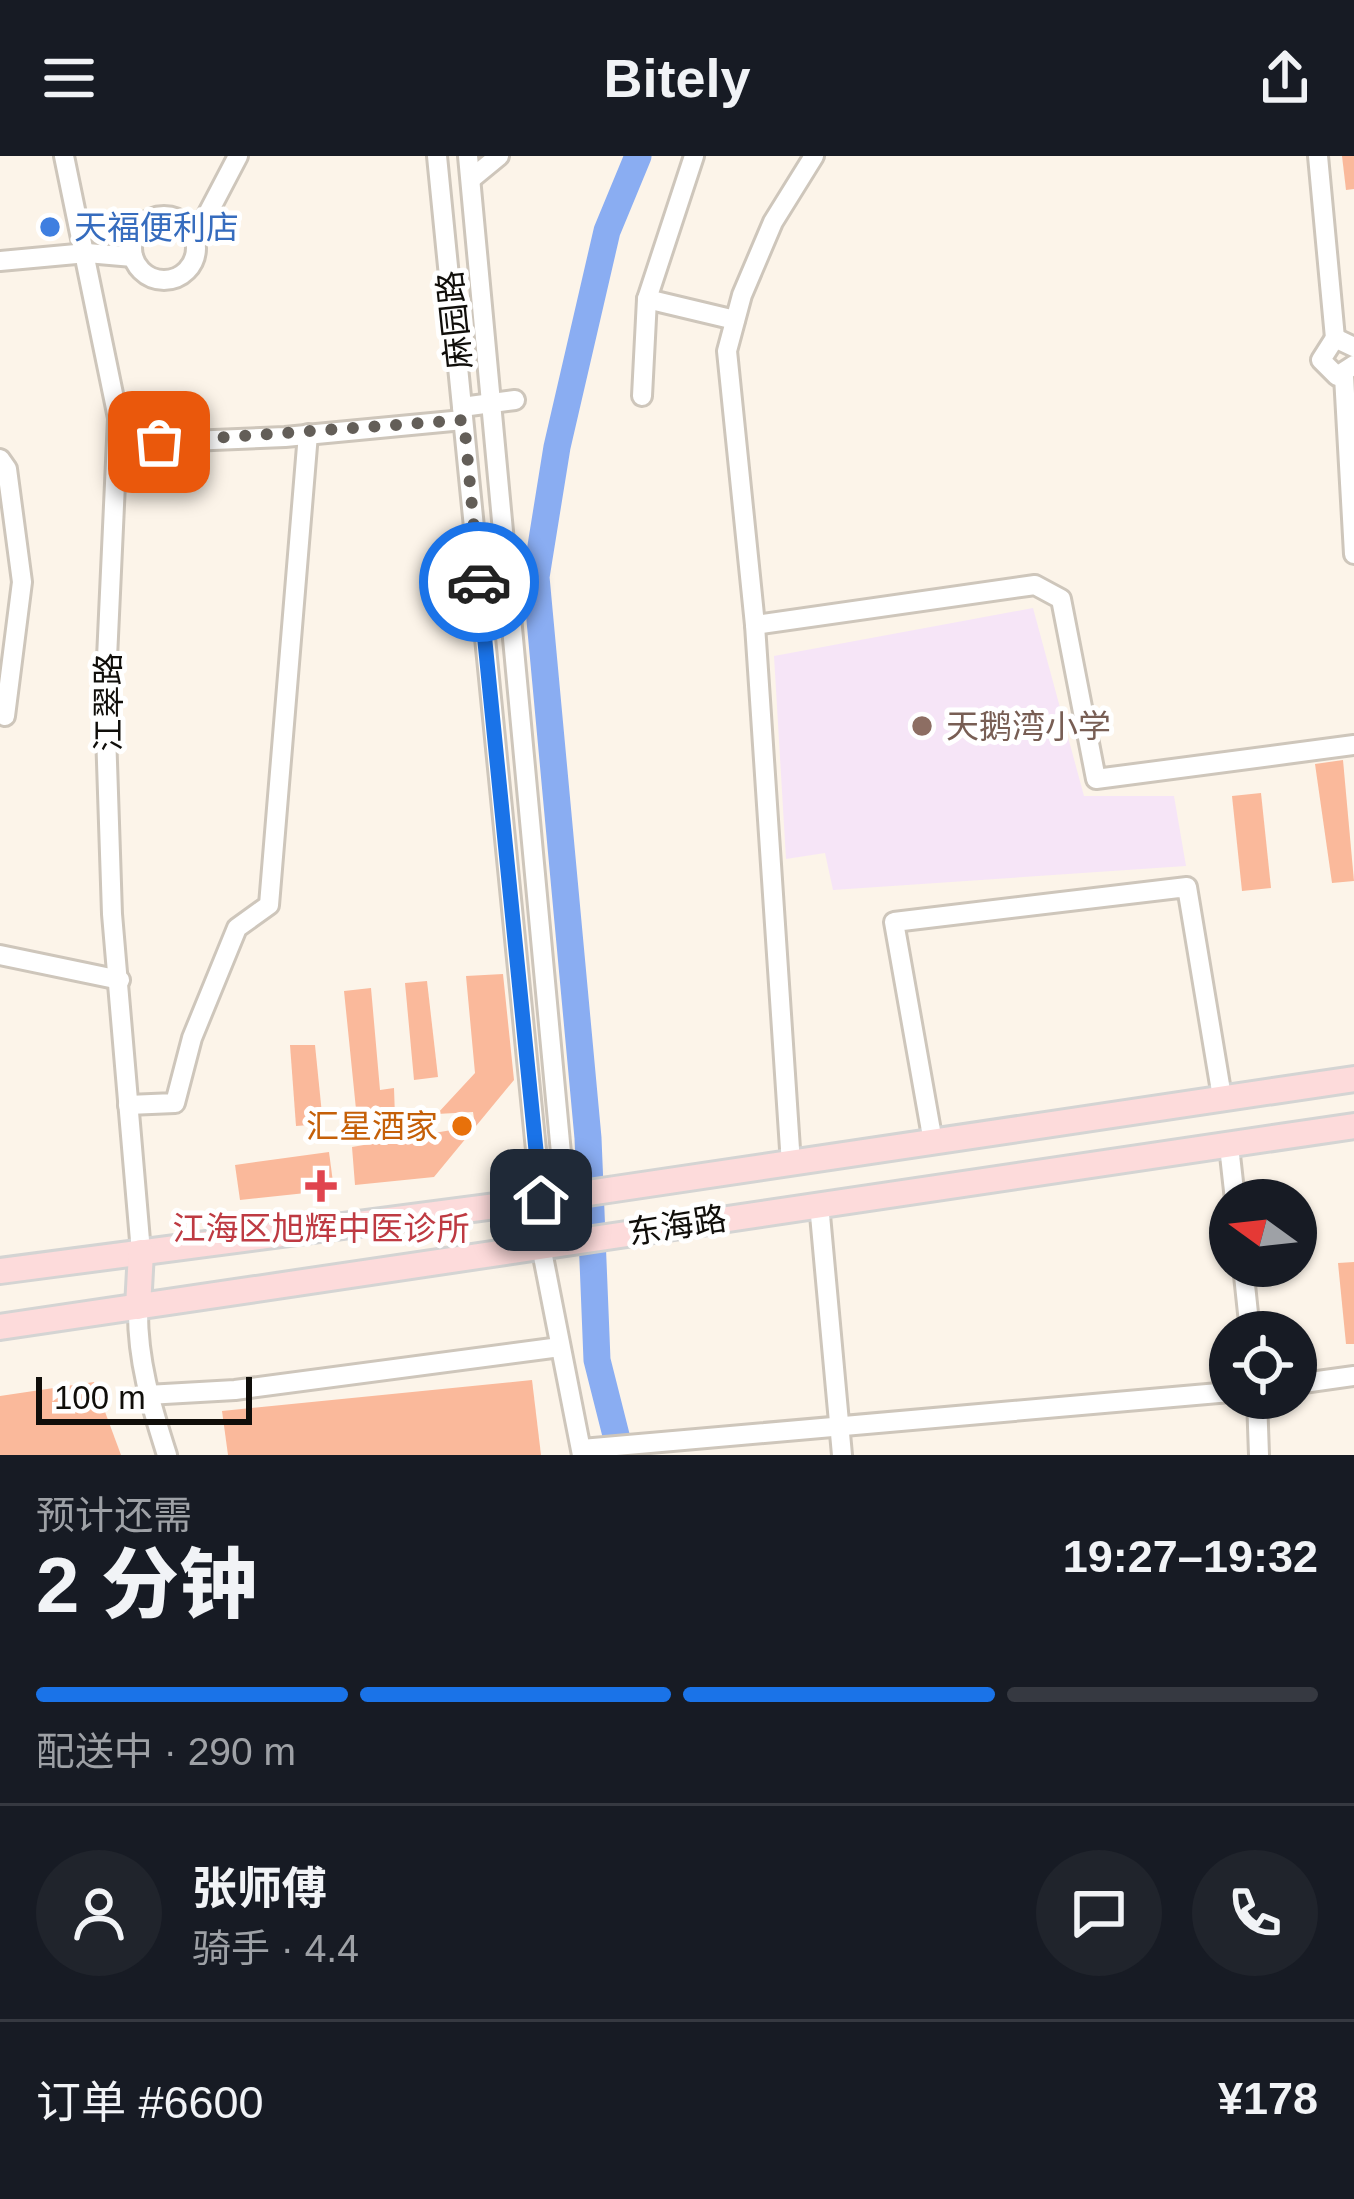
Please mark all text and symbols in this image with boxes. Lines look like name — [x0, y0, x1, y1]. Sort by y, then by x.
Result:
icon: menu — [36, 45, 102, 111]
icon: share — [1252, 45, 1318, 111]
text: Bitely — [603, 48, 751, 108]
place label: 天福便利店 — [74, 209, 239, 246]
marker: 天福便利店 — [37, 214, 63, 240]
street label: 麻园路 — [431, 269, 478, 371]
pin — [108, 391, 210, 493]
icon: bag — [126, 409, 192, 475]
courier — [419, 522, 539, 642]
icon: car — [446, 549, 512, 615]
street label: 江翠路 — [90, 653, 127, 752]
place label: 天鹅湾小学 — [946, 708, 1111, 745]
marker: 天鹅湾小学 — [909, 713, 935, 739]
place label: 汇星酒家 — [306, 1108, 438, 1145]
marker: 汇星酒家 — [449, 1113, 475, 1139]
pin — [490, 1149, 592, 1251]
icon: home — [508, 1167, 574, 1233]
marker: 江海区旭辉中医诊所 — [305, 1170, 337, 1202]
north arrow — [1209, 1179, 1317, 1287]
map controls — [1209, 1179, 1317, 1419]
street label: 东海路 — [625, 1199, 729, 1252]
place label: 江海区旭辉中医诊所 — [173, 1210, 470, 1247]
button: locate — [1209, 1311, 1317, 1419]
scale bar — [36, 1371, 252, 1424]
text: 100 m — [54, 1379, 146, 1416]
text: 预计还需 — [36, 1494, 192, 1537]
text: 19:27–19:32 — [1063, 1531, 1318, 1582]
text: 2 分钟 — [36, 1541, 257, 1629]
text: 配送中 · 290 m — [36, 1730, 296, 1773]
button: person — [36, 1850, 162, 1976]
button: chat — [1036, 1850, 1162, 1976]
button: phone — [1192, 1850, 1318, 1976]
text: 张师傅 — [192, 1863, 327, 1914]
text: 骑手 · 4.4 — [192, 1927, 359, 1970]
text: ¥178 — [1218, 2073, 1318, 2124]
text: 订单 #6600 — [36, 2077, 264, 2128]

